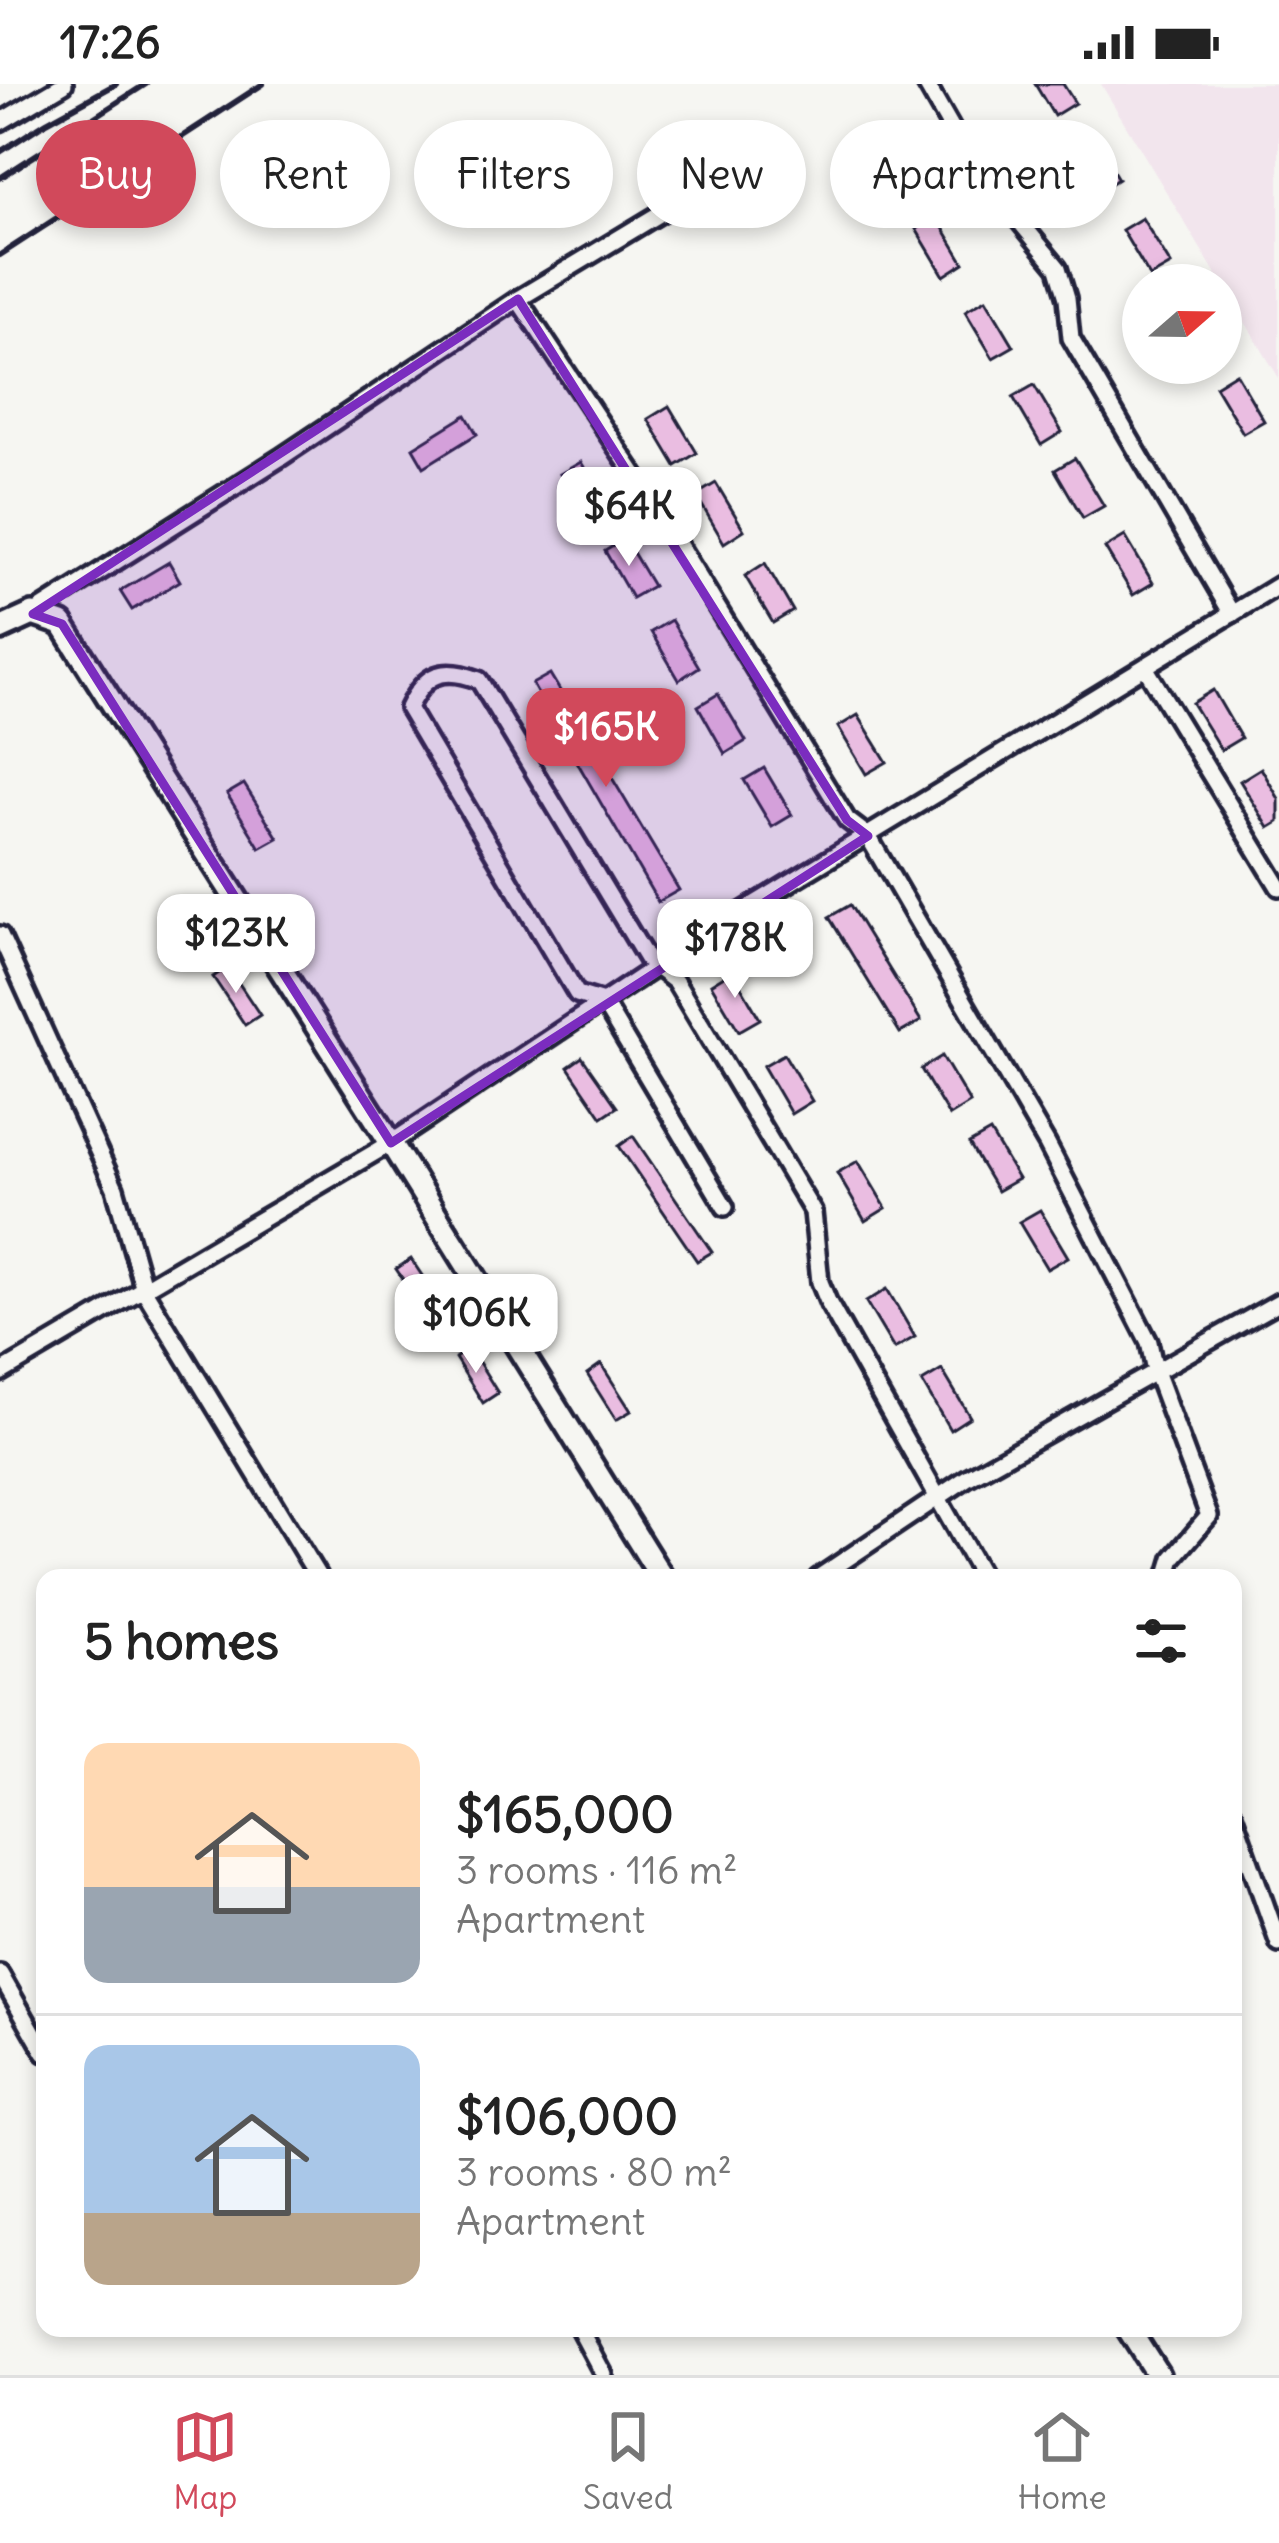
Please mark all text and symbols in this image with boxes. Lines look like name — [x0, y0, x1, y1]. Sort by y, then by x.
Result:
text: 17:26 — [60, 14, 161, 70]
chip: Buy — [36, 120, 196, 228]
chip: Rent — [220, 120, 390, 228]
chip: Filters — [414, 120, 613, 228]
chip: New — [637, 120, 806, 228]
chip: Apartment — [830, 120, 1118, 228]
north arrow — [1122, 264, 1242, 384]
map controls — [1122, 264, 1242, 384]
pin: $64K — [558, 467, 700, 569]
text: $64K — [584, 481, 674, 530]
pin: $165K — [522, 688, 690, 790]
text: $165K — [553, 702, 659, 751]
pin: $123K — [152, 894, 320, 996]
pin: $178K — [651, 899, 819, 1001]
text: $123K — [184, 908, 288, 957]
text: $178K — [684, 913, 786, 962]
pin: $106K — [392, 1274, 560, 1376]
text: $106K — [422, 1288, 530, 1337]
icon: filters — [1128, 1608, 1194, 1674]
text: 5 homes — [84, 1609, 279, 1673]
text: $165,000 — [456, 1782, 674, 1846]
icon: home — [180, 1791, 324, 1935]
text: 3 rooms · 116 m² — [456, 1846, 738, 1895]
text: Apartment — [456, 1895, 645, 1944]
text: $106,000 — [456, 2084, 678, 2148]
icon: home — [180, 2093, 324, 2237]
text: 3 rooms · 80 m² — [456, 2148, 732, 2197]
text: Apartment — [456, 2197, 645, 2246]
tab: Map — [172, 2404, 238, 2518]
tab: Saved — [583, 2404, 673, 2518]
tab: Home — [1018, 2404, 1107, 2518]

